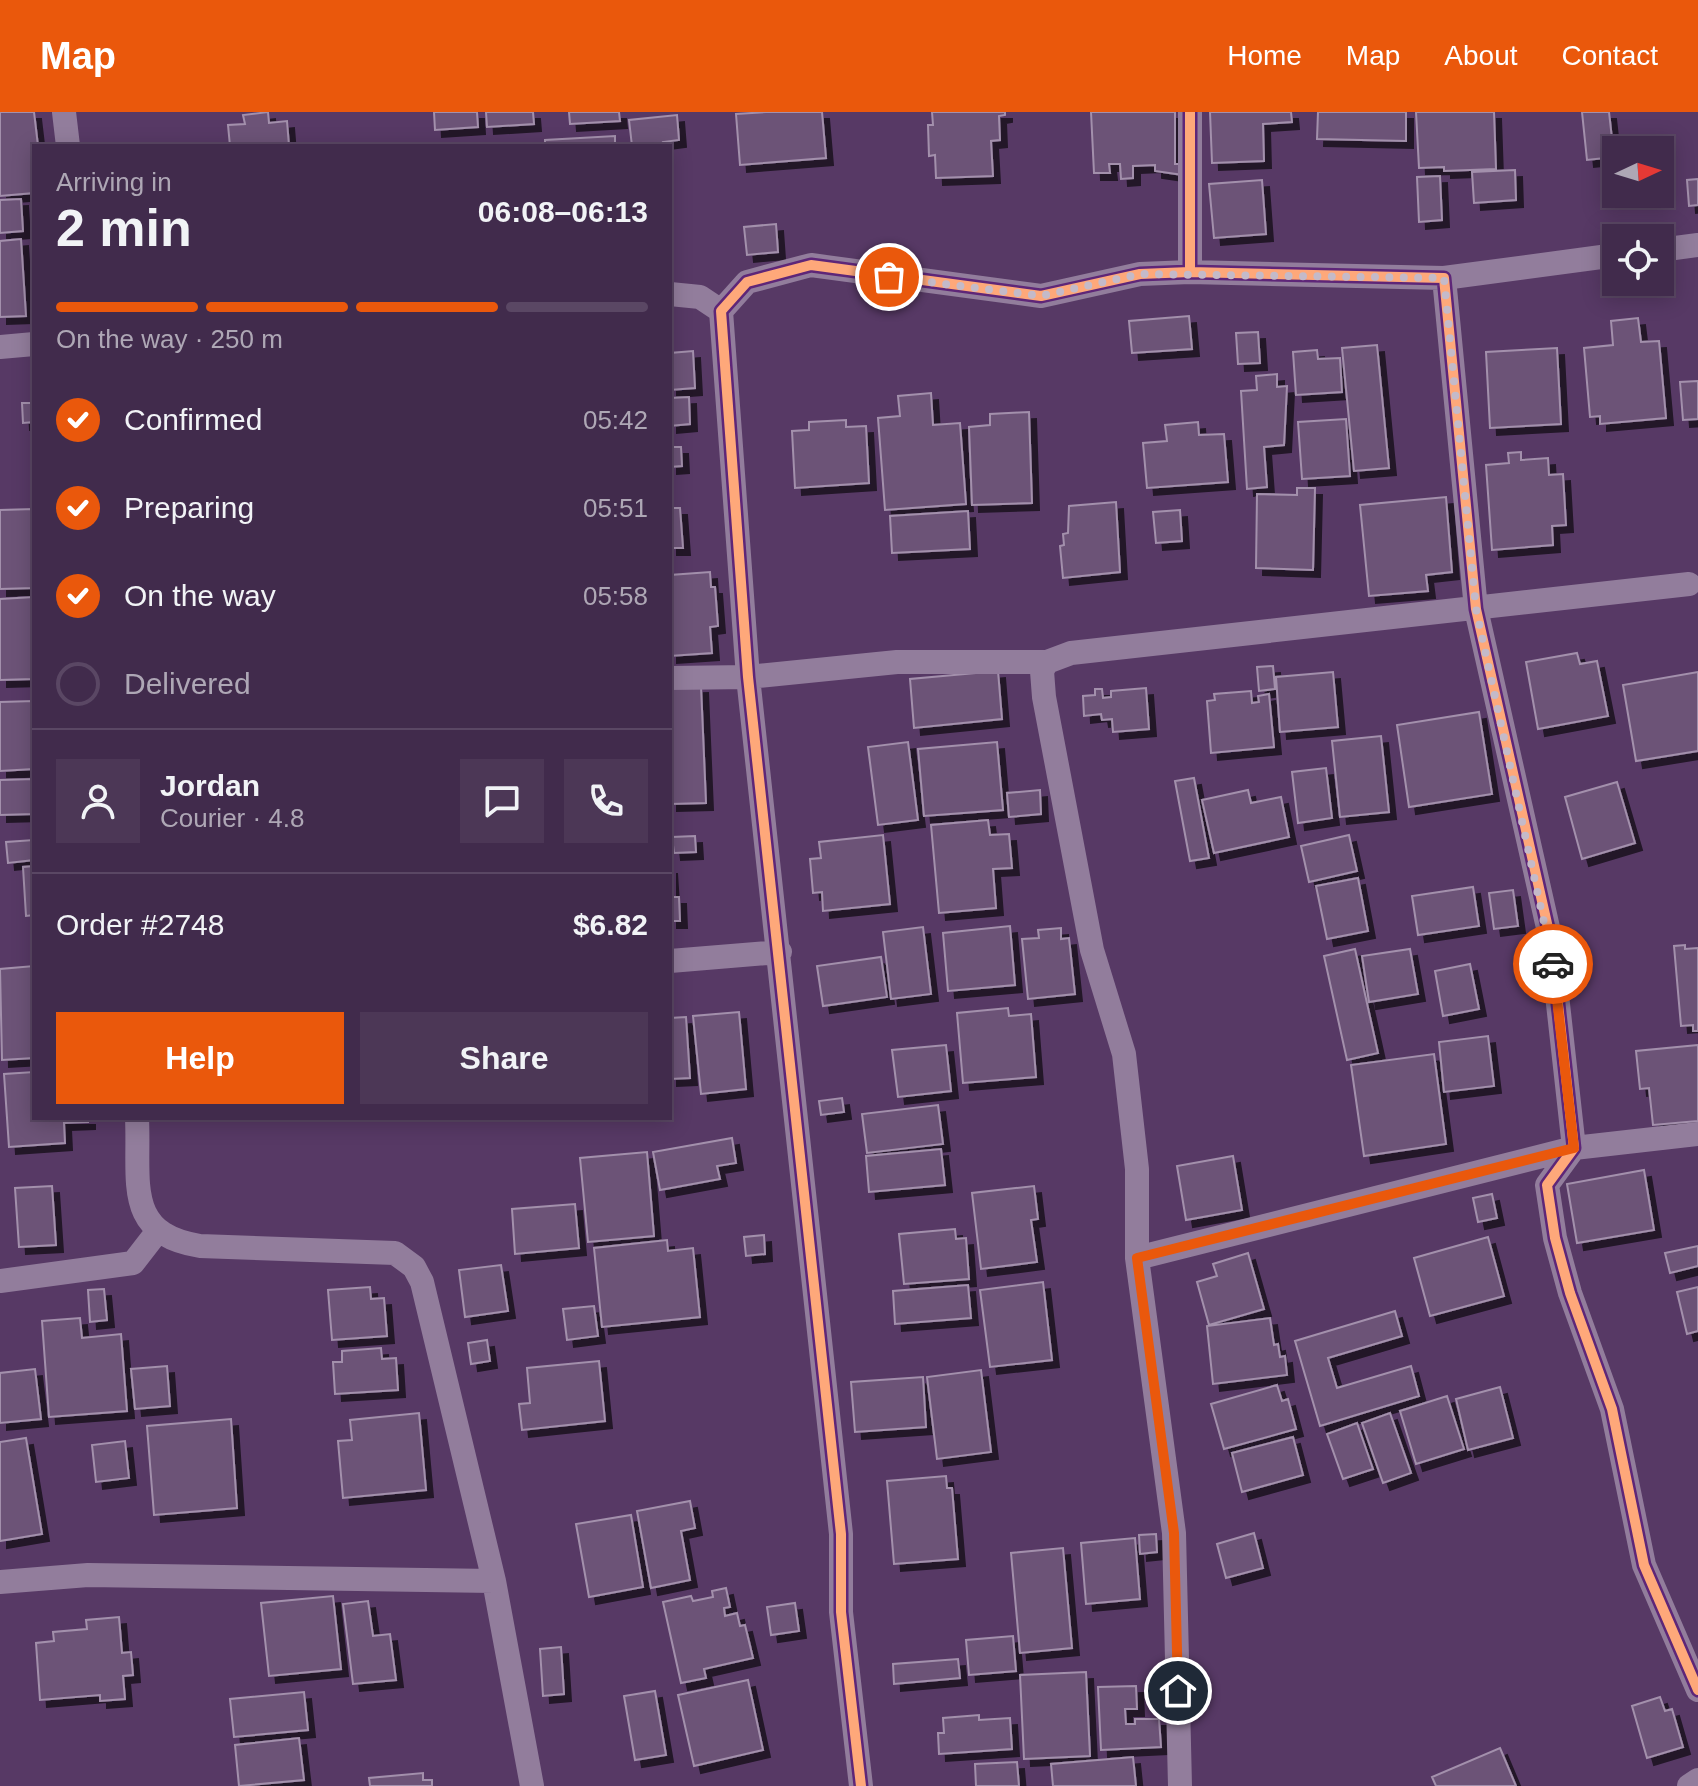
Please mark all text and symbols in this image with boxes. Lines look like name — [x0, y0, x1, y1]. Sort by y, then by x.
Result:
text: Map — [40, 35, 116, 77]
text: Home — [1227, 40, 1302, 71]
text: Map — [1346, 40, 1400, 71]
text: About — [1444, 40, 1518, 71]
text: Contact — [1562, 40, 1658, 71]
north arrow — [1602, 136, 1674, 208]
map controls — [1602, 136, 1674, 296]
text: Arriving in — [56, 167, 172, 197]
text: 06:08–06:13 — [478, 195, 648, 228]
text: 2 min — [56, 199, 192, 257]
button: locate — [1602, 224, 1674, 296]
pin — [855, 243, 923, 311]
icon: bag — [867, 255, 911, 299]
text: On the way · 250 m — [56, 324, 283, 354]
icon: check — [56, 398, 100, 442]
text: Confirmed — [124, 403, 262, 436]
text: 05:42 — [583, 405, 648, 435]
icon: check — [56, 486, 100, 530]
text: Preparing — [124, 491, 254, 524]
text: 05:51 — [583, 493, 648, 523]
icon: check — [56, 574, 100, 618]
text: On the way — [124, 579, 276, 612]
text: 05:58 — [583, 581, 648, 611]
text: Delivered — [124, 667, 251, 700]
button: person — [56, 759, 140, 843]
button: chat — [460, 759, 544, 843]
button: phone — [564, 759, 648, 843]
text: Jordan — [160, 769, 260, 802]
text: Courier · 4.8 — [160, 803, 305, 833]
text: Order #2748 — [56, 908, 224, 941]
text: $6.82 — [573, 908, 648, 941]
courier — [1513, 924, 1593, 1004]
icon: car — [1531, 942, 1575, 986]
button: Help — [56, 1012, 344, 1104]
button: Share — [360, 1012, 648, 1104]
pin — [1144, 1657, 1212, 1725]
icon: home — [1156, 1669, 1200, 1713]

